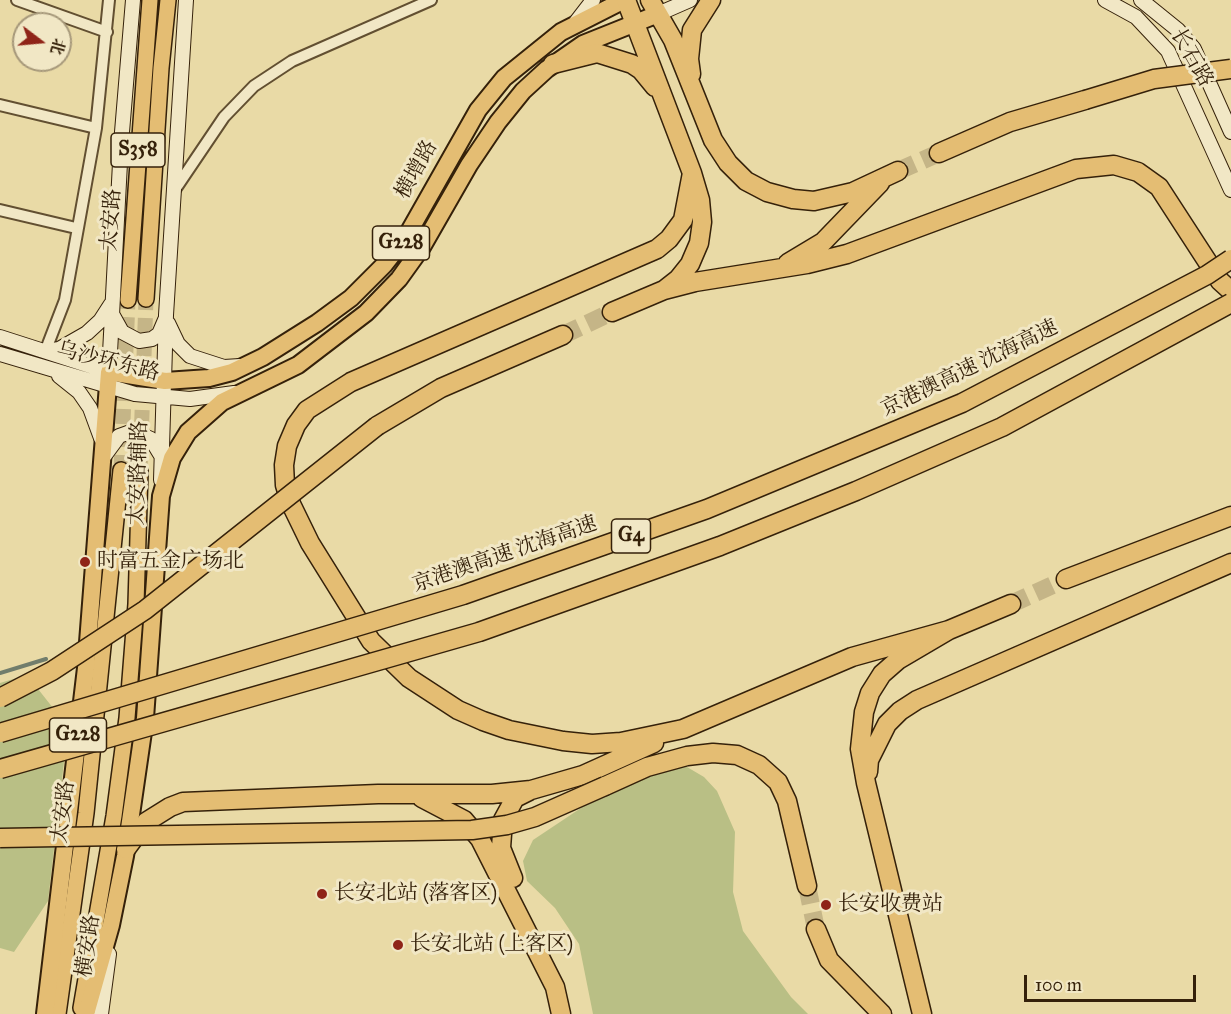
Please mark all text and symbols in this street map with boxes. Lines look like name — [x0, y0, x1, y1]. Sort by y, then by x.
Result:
north arrow — [12, 12, 72, 72]
street label: 长石路 — [1164, 24, 1218, 92]
text: 北 — [47, 36, 69, 57]
road number: S358 — [111, 133, 165, 167]
street label: 横增路 — [391, 136, 443, 204]
street label: 太安路 — [97, 188, 127, 252]
road number: G228 — [372, 226, 430, 260]
street label: 京港澳高速 沈海高速 — [878, 315, 1062, 423]
street label: 乌沙环东路 — [54, 337, 162, 387]
street label: 太安路辅路 — [125, 420, 153, 526]
street label: 京港澳高速 沈海高速 — [409, 512, 601, 598]
road number: G4 — [612, 519, 650, 553]
place label: 时富五金广场北 — [97, 549, 244, 575]
marker: 时富五金广场北 — [78, 555, 92, 569]
road number: G228 — [50, 718, 106, 752]
street label: 太安路 — [48, 779, 80, 845]
place label: 长安北站 (落客区) — [334, 881, 497, 907]
marker: 长安北站 (落客区) — [315, 887, 329, 901]
place label: 长安收费站 — [838, 892, 943, 918]
marker: 长安收费站 — [819, 898, 833, 912]
street label: 横安路 — [72, 913, 106, 979]
place label: 长安北站 (上客区) — [410, 932, 573, 958]
marker: 长安北站 (上客区) — [391, 938, 405, 952]
scale bar — [1027, 963, 1200, 1001]
text: 100 m — [1035, 974, 1082, 996]

